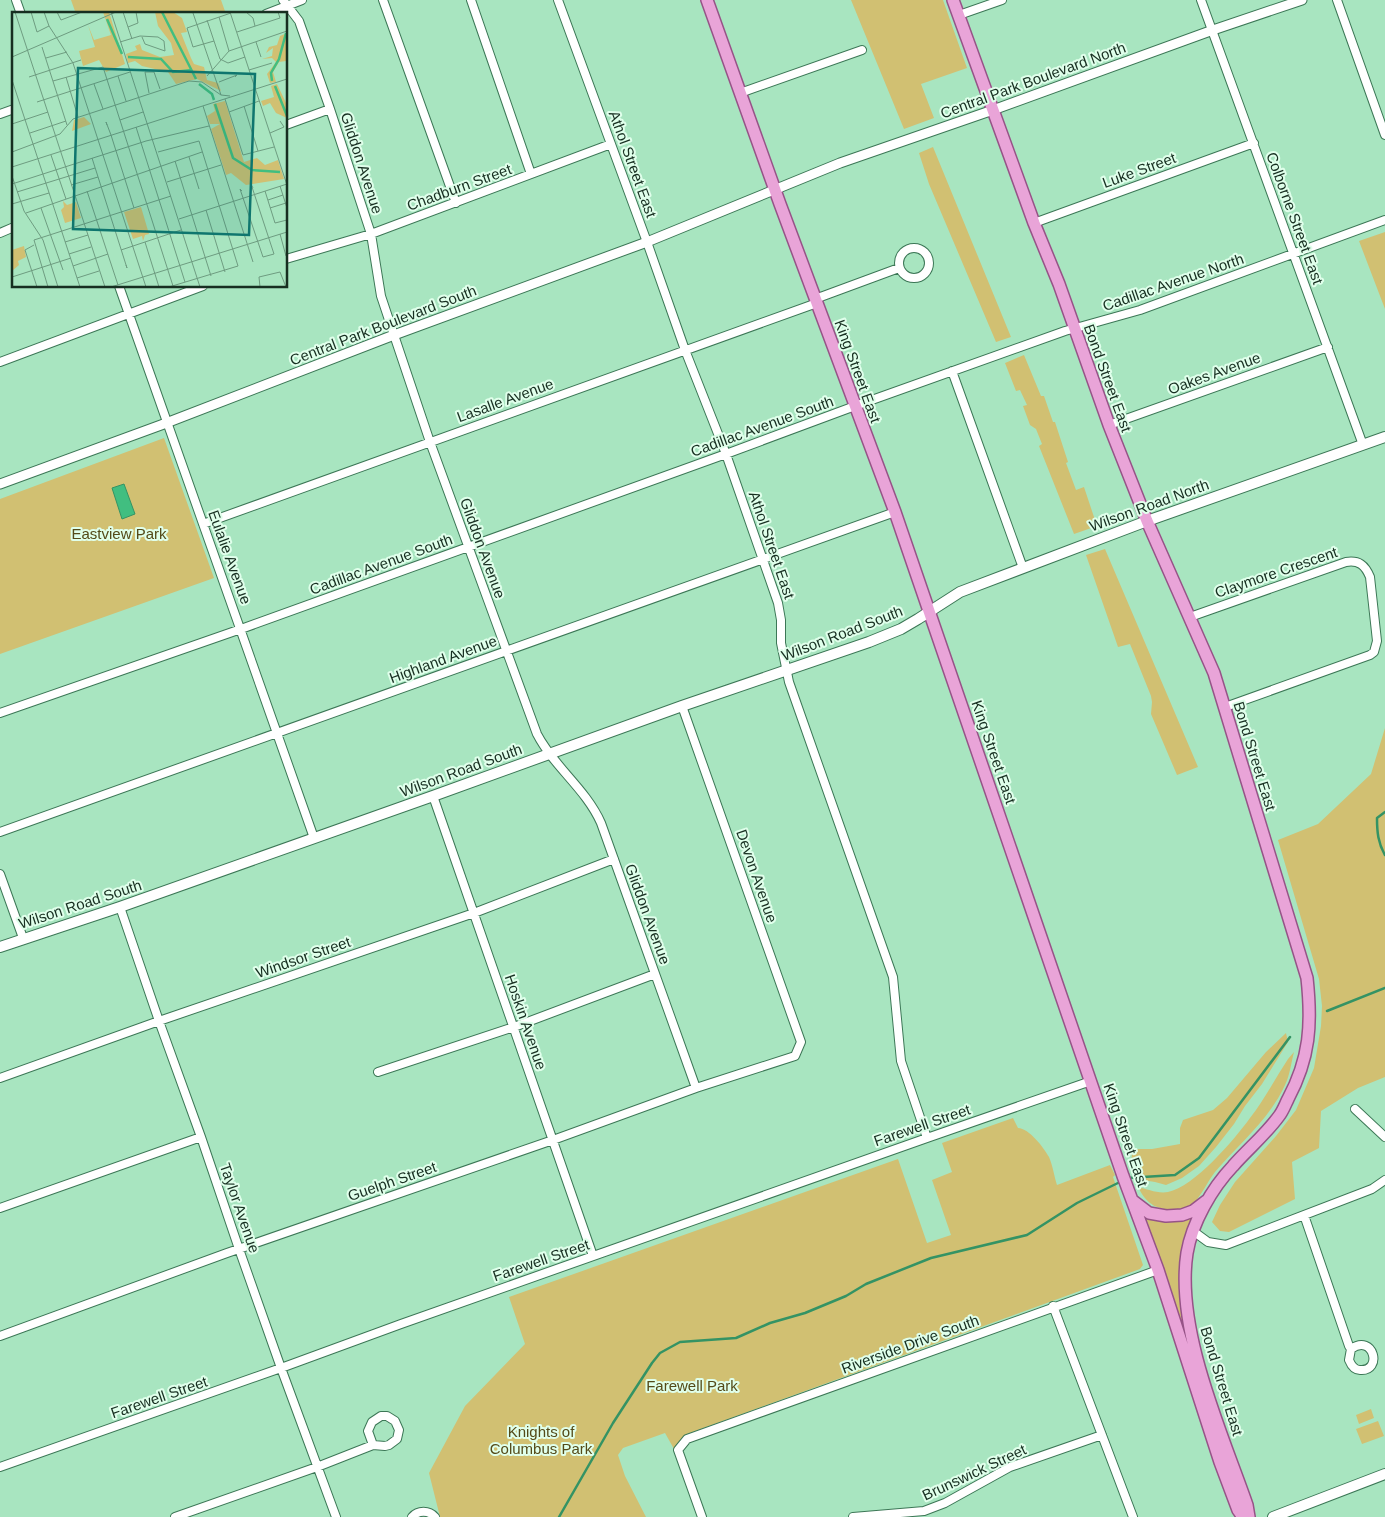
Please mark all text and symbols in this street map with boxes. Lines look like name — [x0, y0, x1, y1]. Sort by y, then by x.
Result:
inset map — [12, 12, 288, 288]
street label: Central Park Boulevard North — [938, 39, 1128, 121]
street label: Athol Street East — [606, 108, 661, 221]
street label: Gliddon Avenue — [338, 110, 386, 216]
street label: Luke Street — [1100, 149, 1179, 191]
street label: Colborne Street East — [1263, 150, 1327, 287]
street label: Chadburn Street — [404, 160, 514, 214]
street label: Cadillac Avenue North — [1100, 250, 1246, 314]
street label: Central Park Boulevard South — [287, 282, 479, 368]
street label: King Street East — [831, 317, 885, 426]
street label: Bond Street East — [1081, 322, 1136, 435]
street label: Oakes Avenue — [1165, 348, 1263, 398]
street label: Lasalle Avenue — [454, 375, 556, 425]
street label: Cadillac Avenue South — [688, 392, 836, 460]
street label: Wilson Road North — [1087, 475, 1211, 535]
street label: Athol Street East — [746, 489, 799, 602]
street label: Gliddon Avenue — [457, 495, 509, 601]
street label: Eulalie Avenue — [205, 508, 255, 606]
park label: Eastview Park — [71, 525, 167, 542]
street label: Cadillac Avenue South — [307, 530, 455, 598]
street label: Claymore Crescent — [1213, 543, 1340, 601]
street label: Wilson Road South — [779, 602, 905, 664]
street label: Highland Avenue — [387, 632, 499, 686]
street label: King Street East — [968, 698, 1020, 807]
street label: Bond Street East — [1230, 699, 1280, 814]
street label: Wilson Road South — [398, 740, 524, 800]
street label: Devon Avenue — [733, 827, 781, 925]
street label: Gliddon Avenue — [622, 861, 674, 967]
street label: Wilson Road South — [16, 876, 144, 932]
street label: Windsor Street — [253, 933, 353, 981]
street label: Hoskin Avenue — [502, 972, 550, 1072]
street label: King Street East — [1100, 1081, 1152, 1190]
street label: Farewell Street — [872, 1100, 973, 1149]
street label: Guelph Street — [345, 1158, 439, 1204]
street label: Taylor Avenue — [217, 1161, 263, 1255]
street label: Farewell Street — [491, 1235, 592, 1284]
street label: Riverside Drive South — [839, 1311, 981, 1377]
street label: Bond Street East — [1197, 1324, 1247, 1439]
street label: Farewell Street — [109, 1372, 210, 1421]
park label: Farewell Park — [646, 1377, 738, 1394]
park label: Knights of Columbus Park — [490, 1423, 593, 1457]
street label: Brunswick Street — [919, 1440, 1029, 1503]

